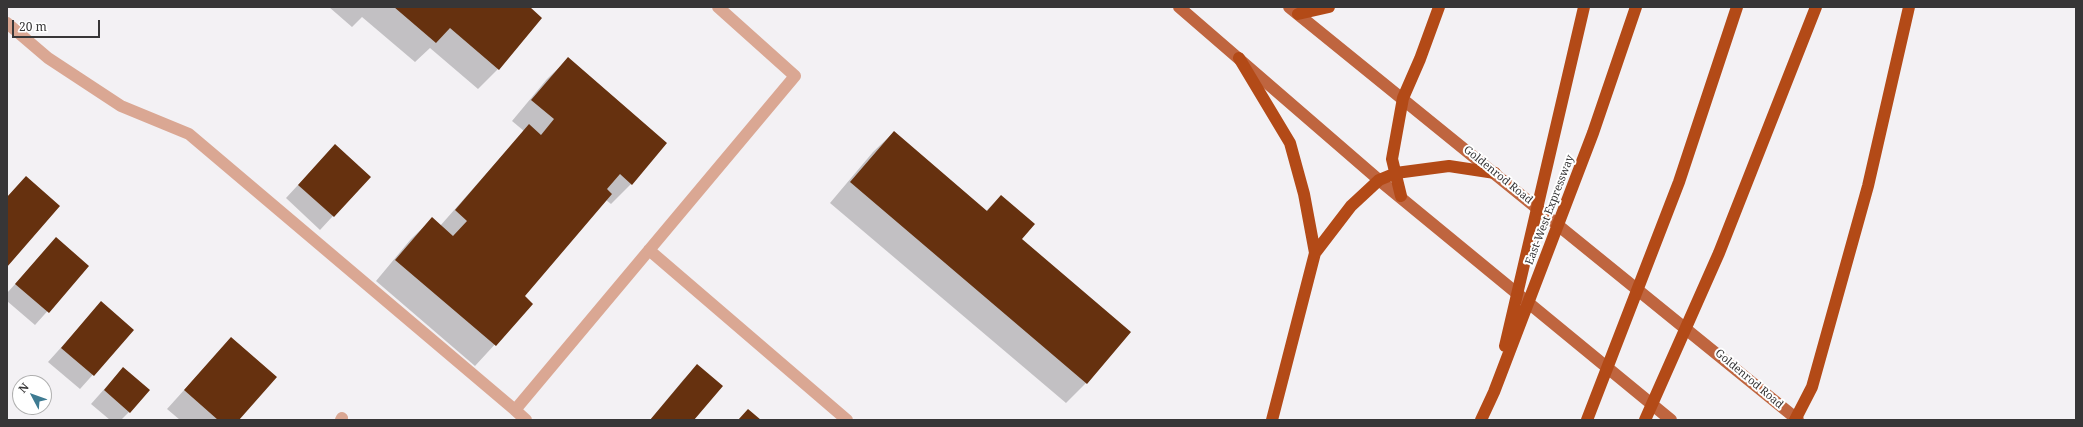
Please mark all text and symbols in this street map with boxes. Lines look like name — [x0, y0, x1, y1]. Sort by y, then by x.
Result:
scale bar — [14, 12, 102, 38]
text: 20 m — [19, 18, 47, 35]
street label: Goldenrod Road — [1461, 143, 1535, 207]
street label: East-West Expressway — [1523, 153, 1577, 267]
street label: Goldenrod Road — [1712, 347, 1786, 411]
north arrow — [12, 375, 52, 415]
text: N — [15, 379, 32, 396]

